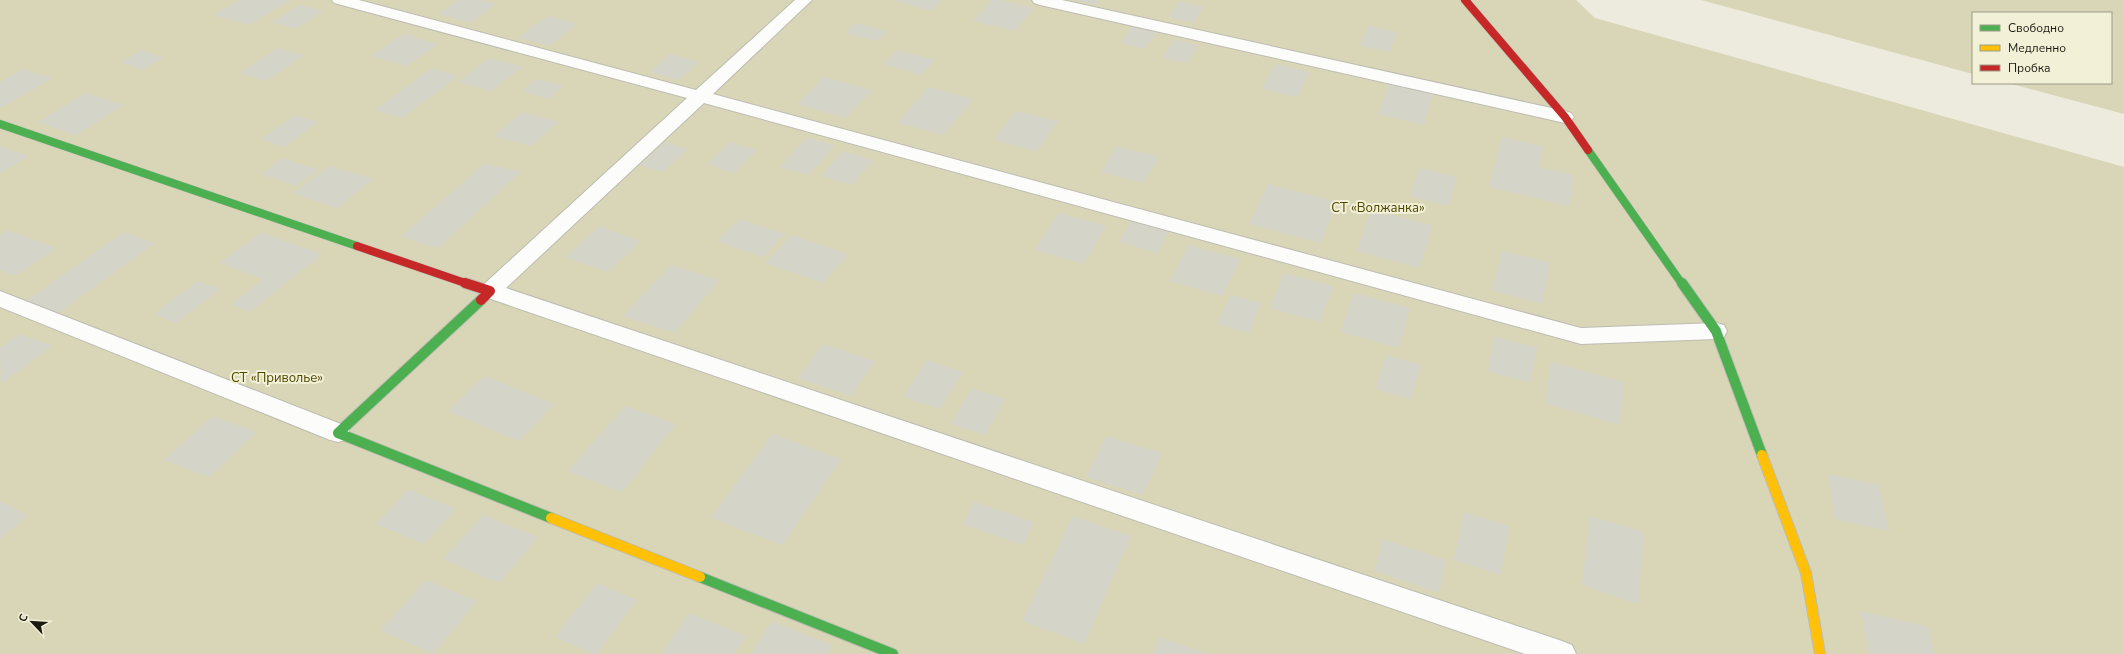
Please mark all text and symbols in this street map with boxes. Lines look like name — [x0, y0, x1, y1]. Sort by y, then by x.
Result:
legend — [1972, 12, 2112, 84]
text: Свободно — [2008, 20, 2064, 36]
text: Медленно — [2008, 40, 2066, 56]
text: Пробка — [2008, 60, 2051, 76]
park label: СТ «Волжанка» — [1331, 199, 1425, 217]
park label: СТ «Приволье» — [231, 369, 323, 387]
north arrow — [12, 602, 52, 642]
text: С — [15, 611, 32, 625]

